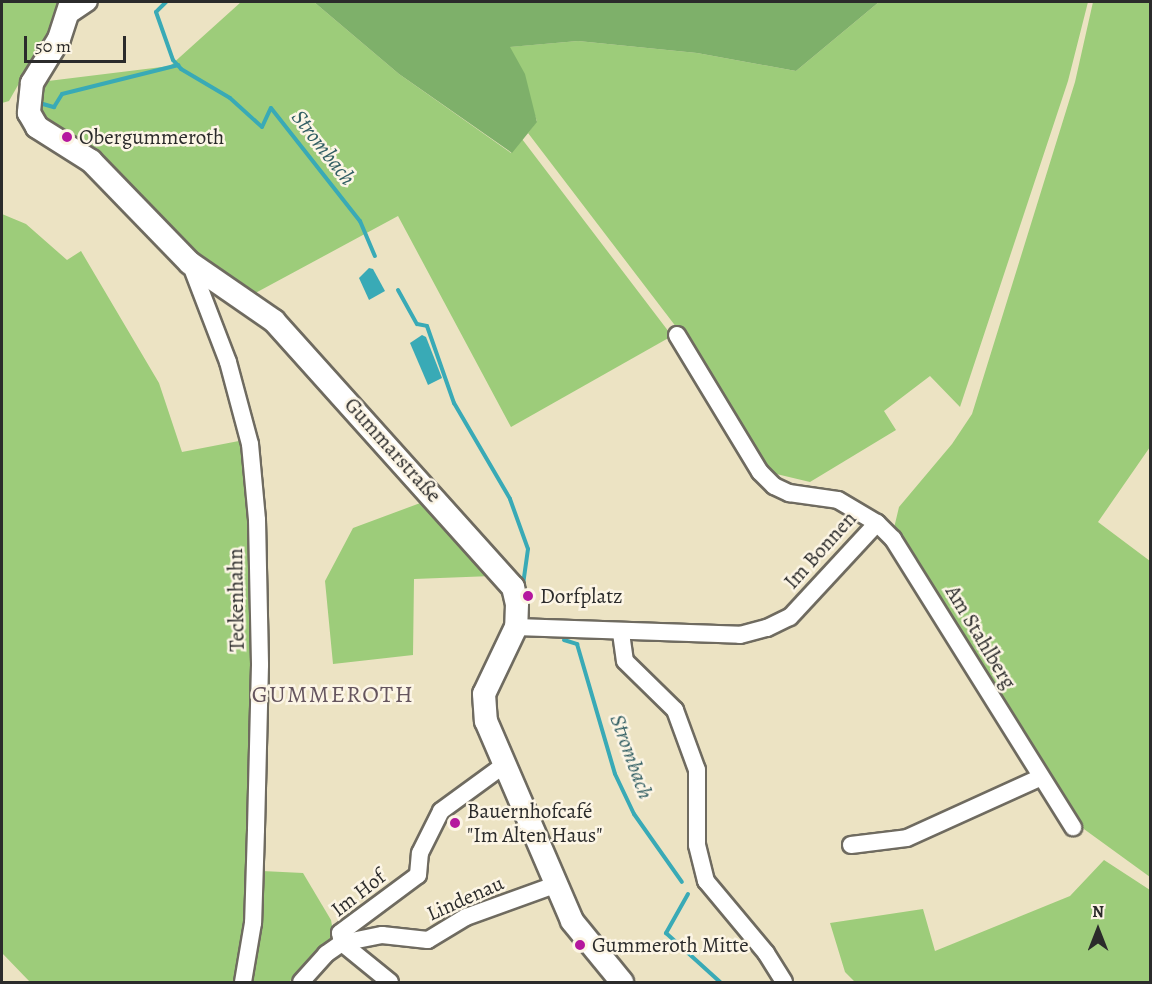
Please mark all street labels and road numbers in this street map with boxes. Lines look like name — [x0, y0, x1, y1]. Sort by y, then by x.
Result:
street label: Gummarstraße — [339, 392, 447, 508]
street label: Im Bonnen — [779, 506, 861, 594]
street label: Teckenhahn — [223, 548, 249, 652]
street label: Am Stahlberg — [940, 581, 1022, 693]
street label: Im Hof — [326, 864, 390, 922]
street label: Lindenau — [423, 870, 507, 926]

